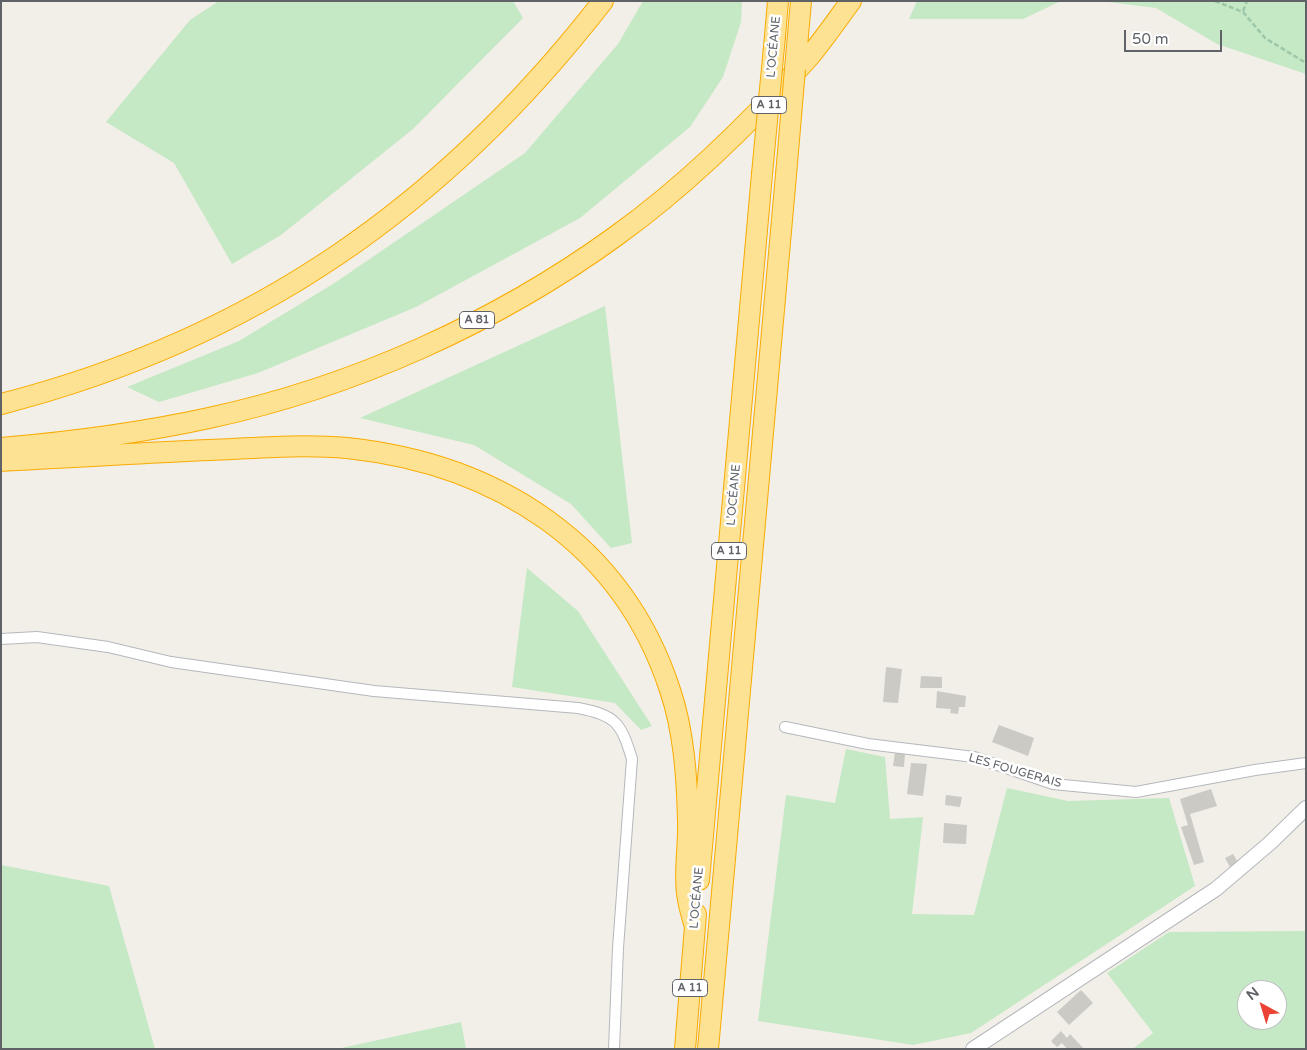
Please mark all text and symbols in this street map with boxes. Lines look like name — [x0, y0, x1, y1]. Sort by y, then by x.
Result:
street label: L’OCÉANE — [764, 16, 784, 78]
scale bar — [1127, 20, 1224, 52]
text: 50 m — [1132, 30, 1169, 48]
road number: A 11 — [752, 96, 786, 114]
road number: A 81 — [460, 312, 494, 328]
street label: L’OCÉANE — [724, 464, 744, 526]
road number: A 11 — [712, 542, 746, 560]
street label: LES FOUGERAIS — [967, 751, 1063, 791]
street label: L’OCÉANE — [687, 867, 707, 929]
road number: A 11 — [672, 980, 708, 996]
north arrow — [1237, 980, 1287, 1030]
text: N — [1243, 984, 1263, 1004]

